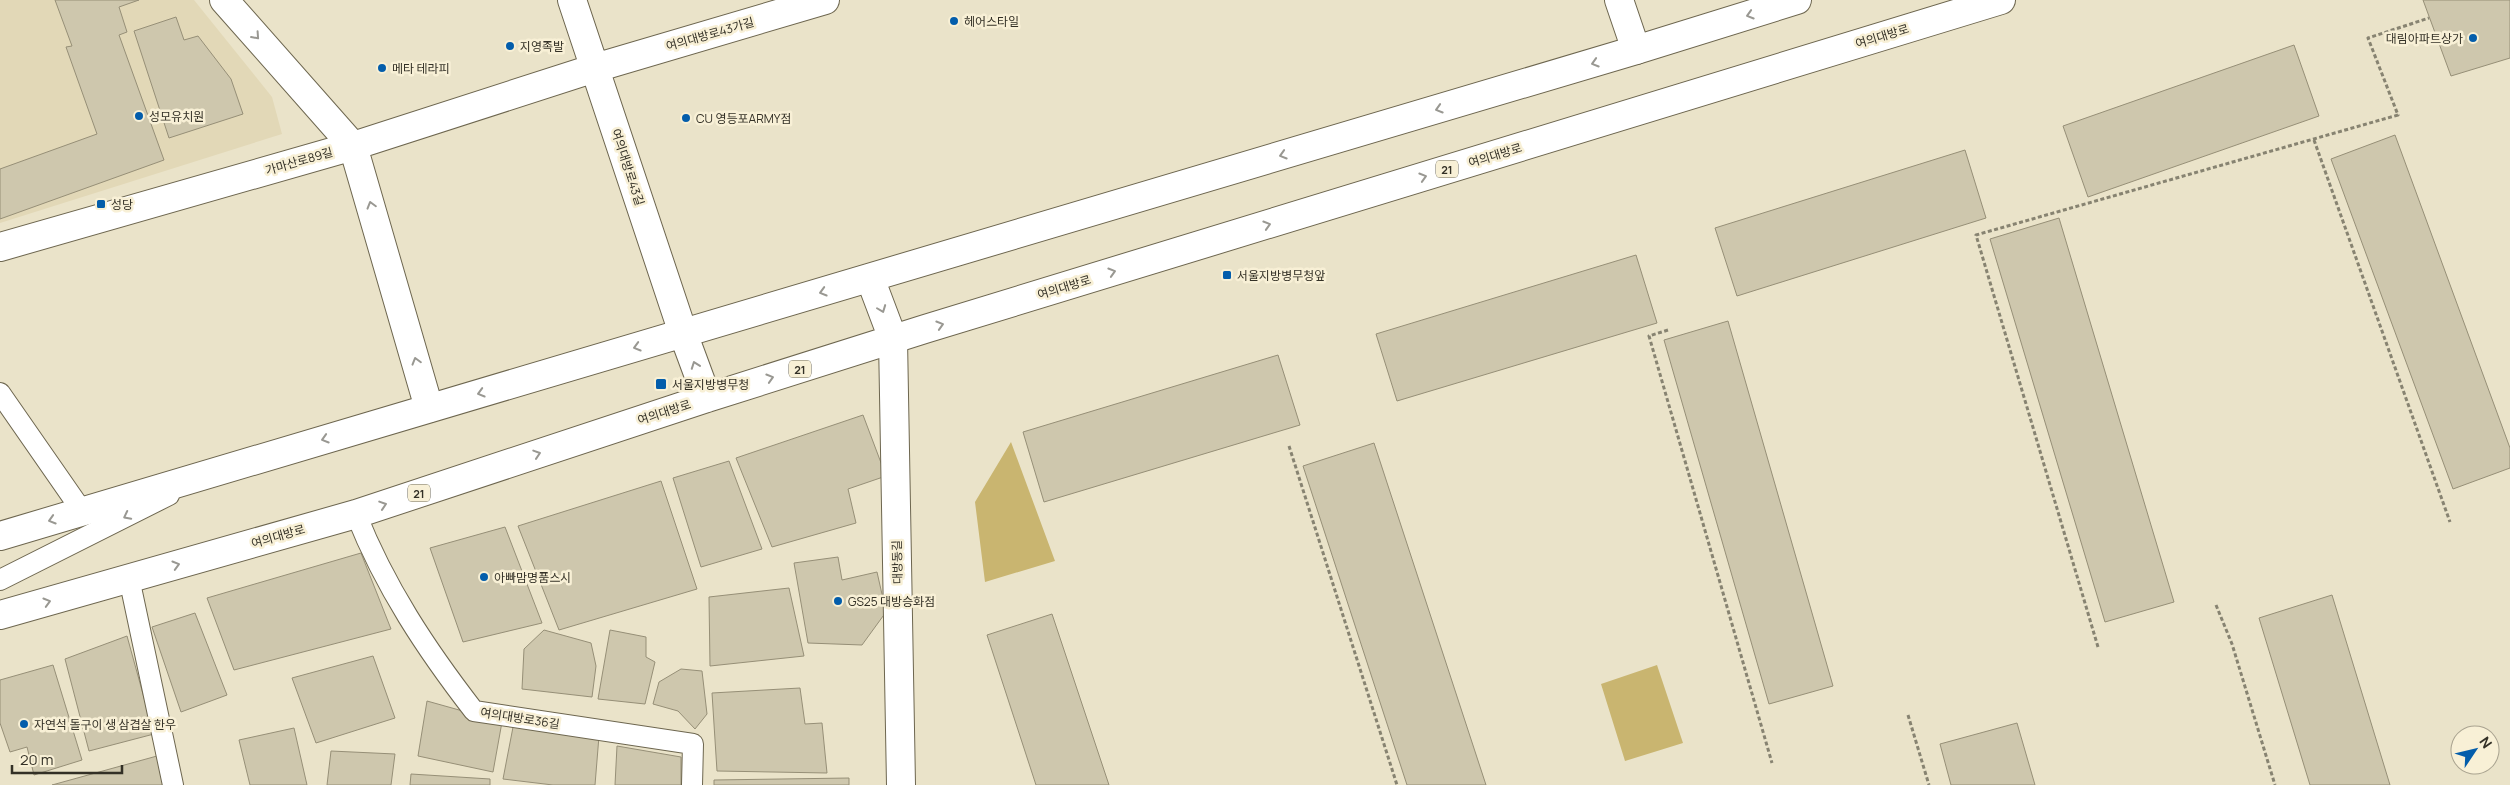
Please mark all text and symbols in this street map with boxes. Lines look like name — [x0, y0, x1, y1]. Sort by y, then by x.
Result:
one-way arrow — [1746, 9, 1755, 19]
street label: 여의대방로43가길 — [664, 13, 756, 55]
place label: 헤어스타일 — [964, 13, 1019, 30]
marker: 헤어스타일 — [948, 15, 960, 27]
street label: 여의대방로 — [1853, 20, 1911, 52]
place label: 대림아파트상가 — [2386, 30, 2463, 47]
one-way arrow — [250, 31, 259, 40]
marker: 대림아파트상가 — [2467, 32, 2479, 44]
place label: 지영족발 — [520, 38, 564, 55]
marker: 지영족발 — [504, 40, 516, 52]
one-way arrow — [1591, 57, 1599, 67]
place label: 메타 테라피 — [392, 60, 450, 77]
marker: 메타 테라피 — [376, 62, 388, 74]
one-way arrow — [1435, 103, 1444, 113]
place label: 성모유치원 — [149, 108, 204, 125]
marker: 성모유치원 — [133, 110, 145, 122]
place label: CU 영등포ARMY점 — [696, 110, 792, 127]
marker: CU 영등포ARMY점 — [680, 112, 692, 124]
street label: 여의대방로43길 — [608, 126, 648, 208]
street label: 여의대방로 — [1466, 139, 1524, 171]
street label: 가마산로89길 — [263, 143, 335, 179]
one-way arrow — [1280, 150, 1288, 160]
road number: 21 — [1436, 160, 1458, 178]
one-way arrow — [1418, 173, 1426, 183]
place label: 성당 — [111, 196, 133, 213]
marker: 성당 — [95, 198, 107, 210]
one-way arrow — [366, 202, 376, 210]
one-way arrow — [1263, 220, 1271, 230]
place label: 서울지방병무청앞 — [1237, 267, 1325, 284]
one-way arrow — [1107, 268, 1115, 278]
marker: 서울지방병무청앞 — [1221, 269, 1233, 281]
street label: 여의대방로 — [1035, 271, 1093, 303]
one-way arrow — [820, 286, 828, 296]
one-way arrow — [876, 304, 886, 312]
one-way arrow — [935, 320, 943, 330]
one-way arrow — [633, 341, 641, 351]
one-way arrow — [411, 358, 421, 366]
road number: 21 — [789, 360, 811, 378]
one-way arrow — [691, 362, 701, 370]
one-way arrow — [765, 374, 774, 384]
place label: 서울지방병무청 — [672, 376, 749, 393]
marker: 서울지방병무청 — [654, 377, 668, 391]
one-way arrow — [477, 387, 485, 397]
street label: 여의대방로 — [635, 395, 693, 429]
one-way arrow — [321, 434, 330, 444]
one-way arrow — [532, 450, 541, 460]
road number: 21 — [408, 484, 430, 502]
one-way arrow — [378, 501, 386, 511]
one-way arrow — [124, 510, 133, 520]
one-way arrow — [48, 515, 56, 525]
street label: 여의대방로 — [249, 520, 307, 552]
street label: 대방동길 — [888, 540, 906, 584]
one-way arrow — [171, 560, 180, 570]
place label: 아빠맘명품스시 — [494, 569, 571, 586]
marker: 아빠맘명품스시 — [478, 571, 490, 583]
place label: GS25 대방승화점 — [848, 593, 935, 610]
marker: GS25 대방승화점 — [832, 595, 844, 607]
one-way arrow — [42, 597, 50, 607]
street label: 여의대방로36길 — [479, 703, 561, 733]
place label: 자연석 돌구이 생 삼겹살 한우 — [34, 716, 176, 733]
marker: 자연석 돌구이 생 삼겹살 한우 — [18, 718, 30, 730]
north arrow — [2450, 725, 2500, 775]
text: N — [2475, 733, 2497, 752]
scale bar — [12, 742, 122, 774]
text: 20 m — [20, 749, 53, 770]

